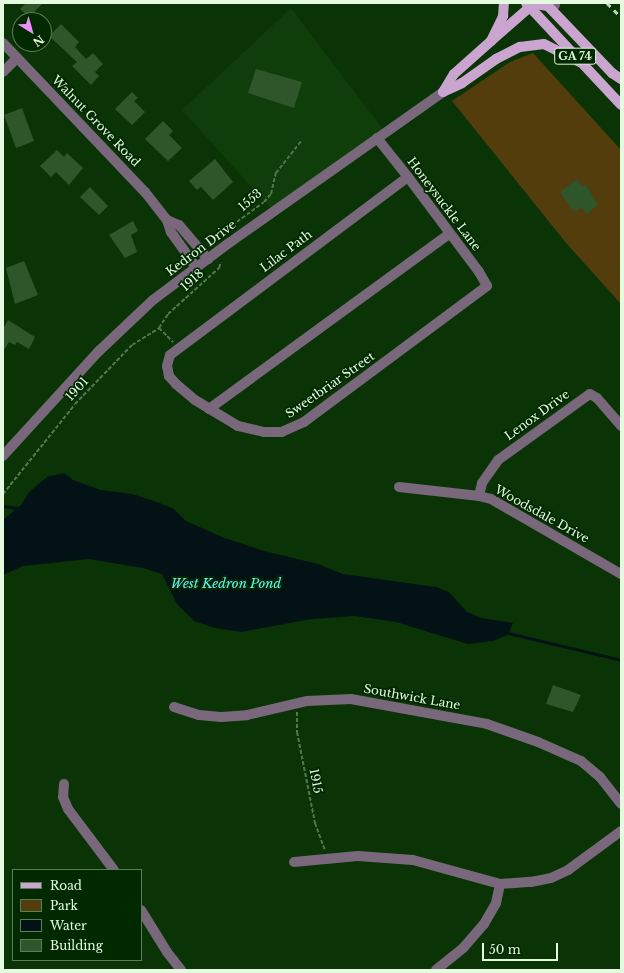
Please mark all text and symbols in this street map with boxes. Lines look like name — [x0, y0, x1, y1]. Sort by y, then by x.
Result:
north arrow — [12, 12, 52, 52]
text: N — [30, 32, 47, 49]
road number: GA 74 — [553, 47, 597, 65]
street label: Walnut Grove Road — [49, 73, 143, 169]
street label: Honeysuckle Lane — [404, 154, 484, 254]
street label: 1553 — [235, 186, 265, 214]
street label: Kedron Drive — [163, 217, 239, 279]
street label: Lilac Path — [257, 227, 315, 275]
street label: 1918 — [178, 266, 206, 294]
street label: Sweetbriar Street — [283, 349, 377, 421]
street label: 1901 — [63, 374, 91, 404]
street label: Lenox Drive — [502, 387, 572, 443]
street label: Woodsdale Drive — [492, 482, 592, 546]
water label: West Kedron Pond — [171, 576, 281, 592]
street label: Southwick Lane — [362, 681, 462, 713]
street label: 1915 — [307, 767, 325, 795]
legend — [12, 869, 142, 961]
text: Road — [50, 878, 82, 893]
text: Park — [50, 898, 78, 913]
text: Water — [50, 918, 87, 933]
scale bar — [484, 935, 560, 961]
text: Building — [50, 938, 103, 953]
text: 50 m — [489, 942, 521, 957]

